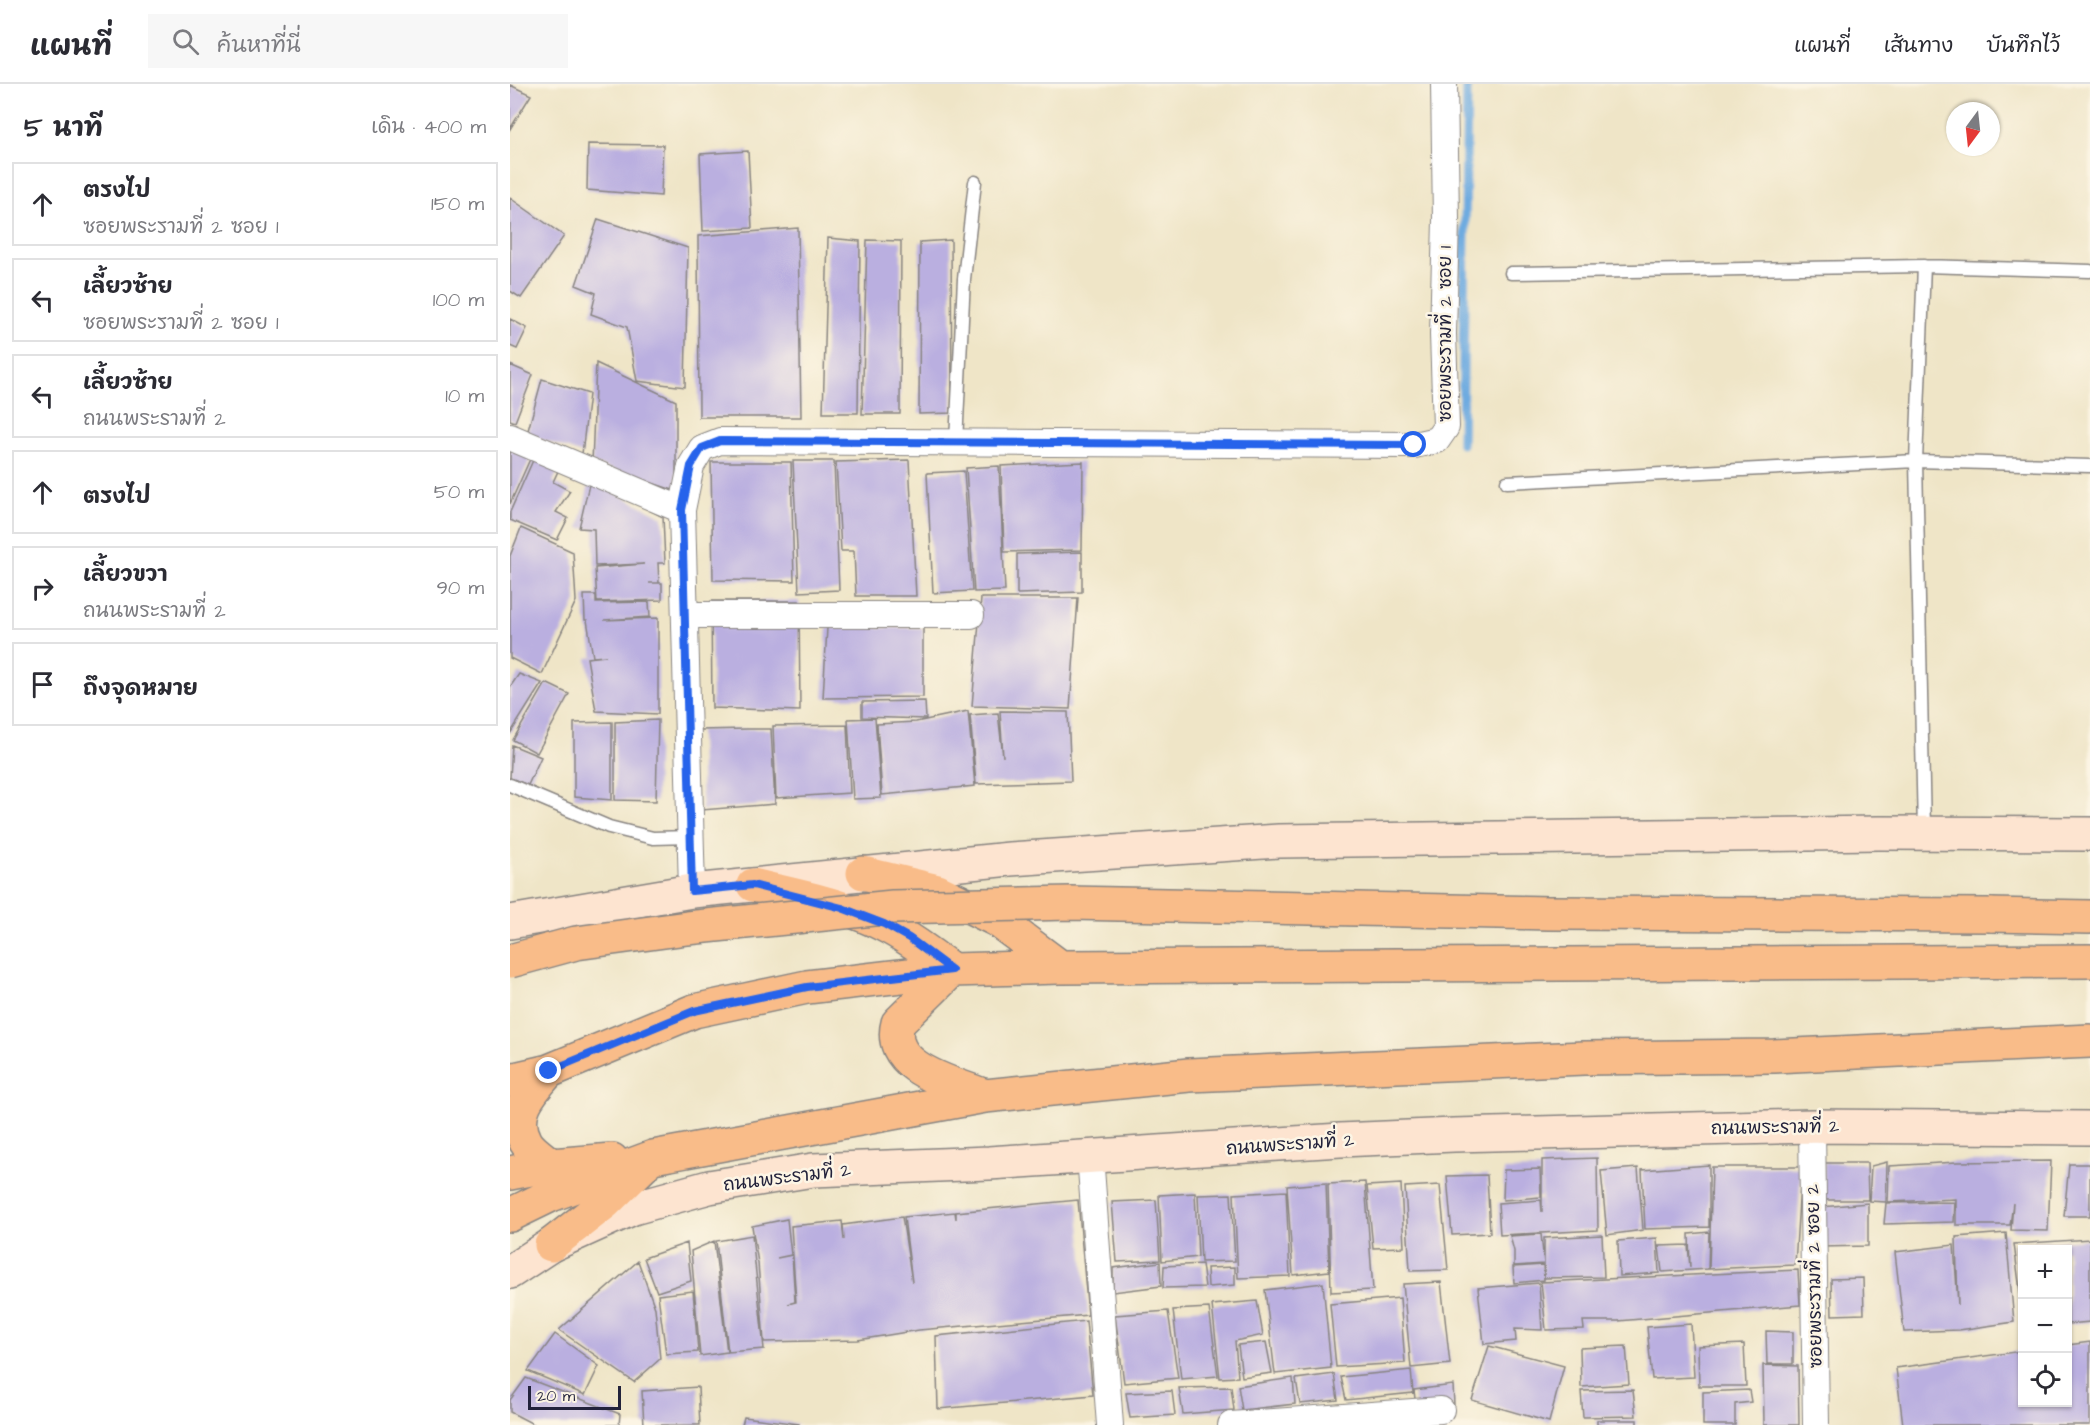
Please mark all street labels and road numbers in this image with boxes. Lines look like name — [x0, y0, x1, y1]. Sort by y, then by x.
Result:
street label: ซอยพระรามที่ 2 ซอย 1 — [1427, 246, 1458, 422]
street label: ถนนพระรามที่ 2 — [1711, 1108, 1840, 1141]
street label: ถนนพระรามที่ 2 — [1225, 1122, 1356, 1161]
street label: ถนนพระรามที่ 2 — [721, 1151, 853, 1198]
street label: ซอยพระรามที่ 2 ซอย 2 — [1794, 1183, 1829, 1368]

